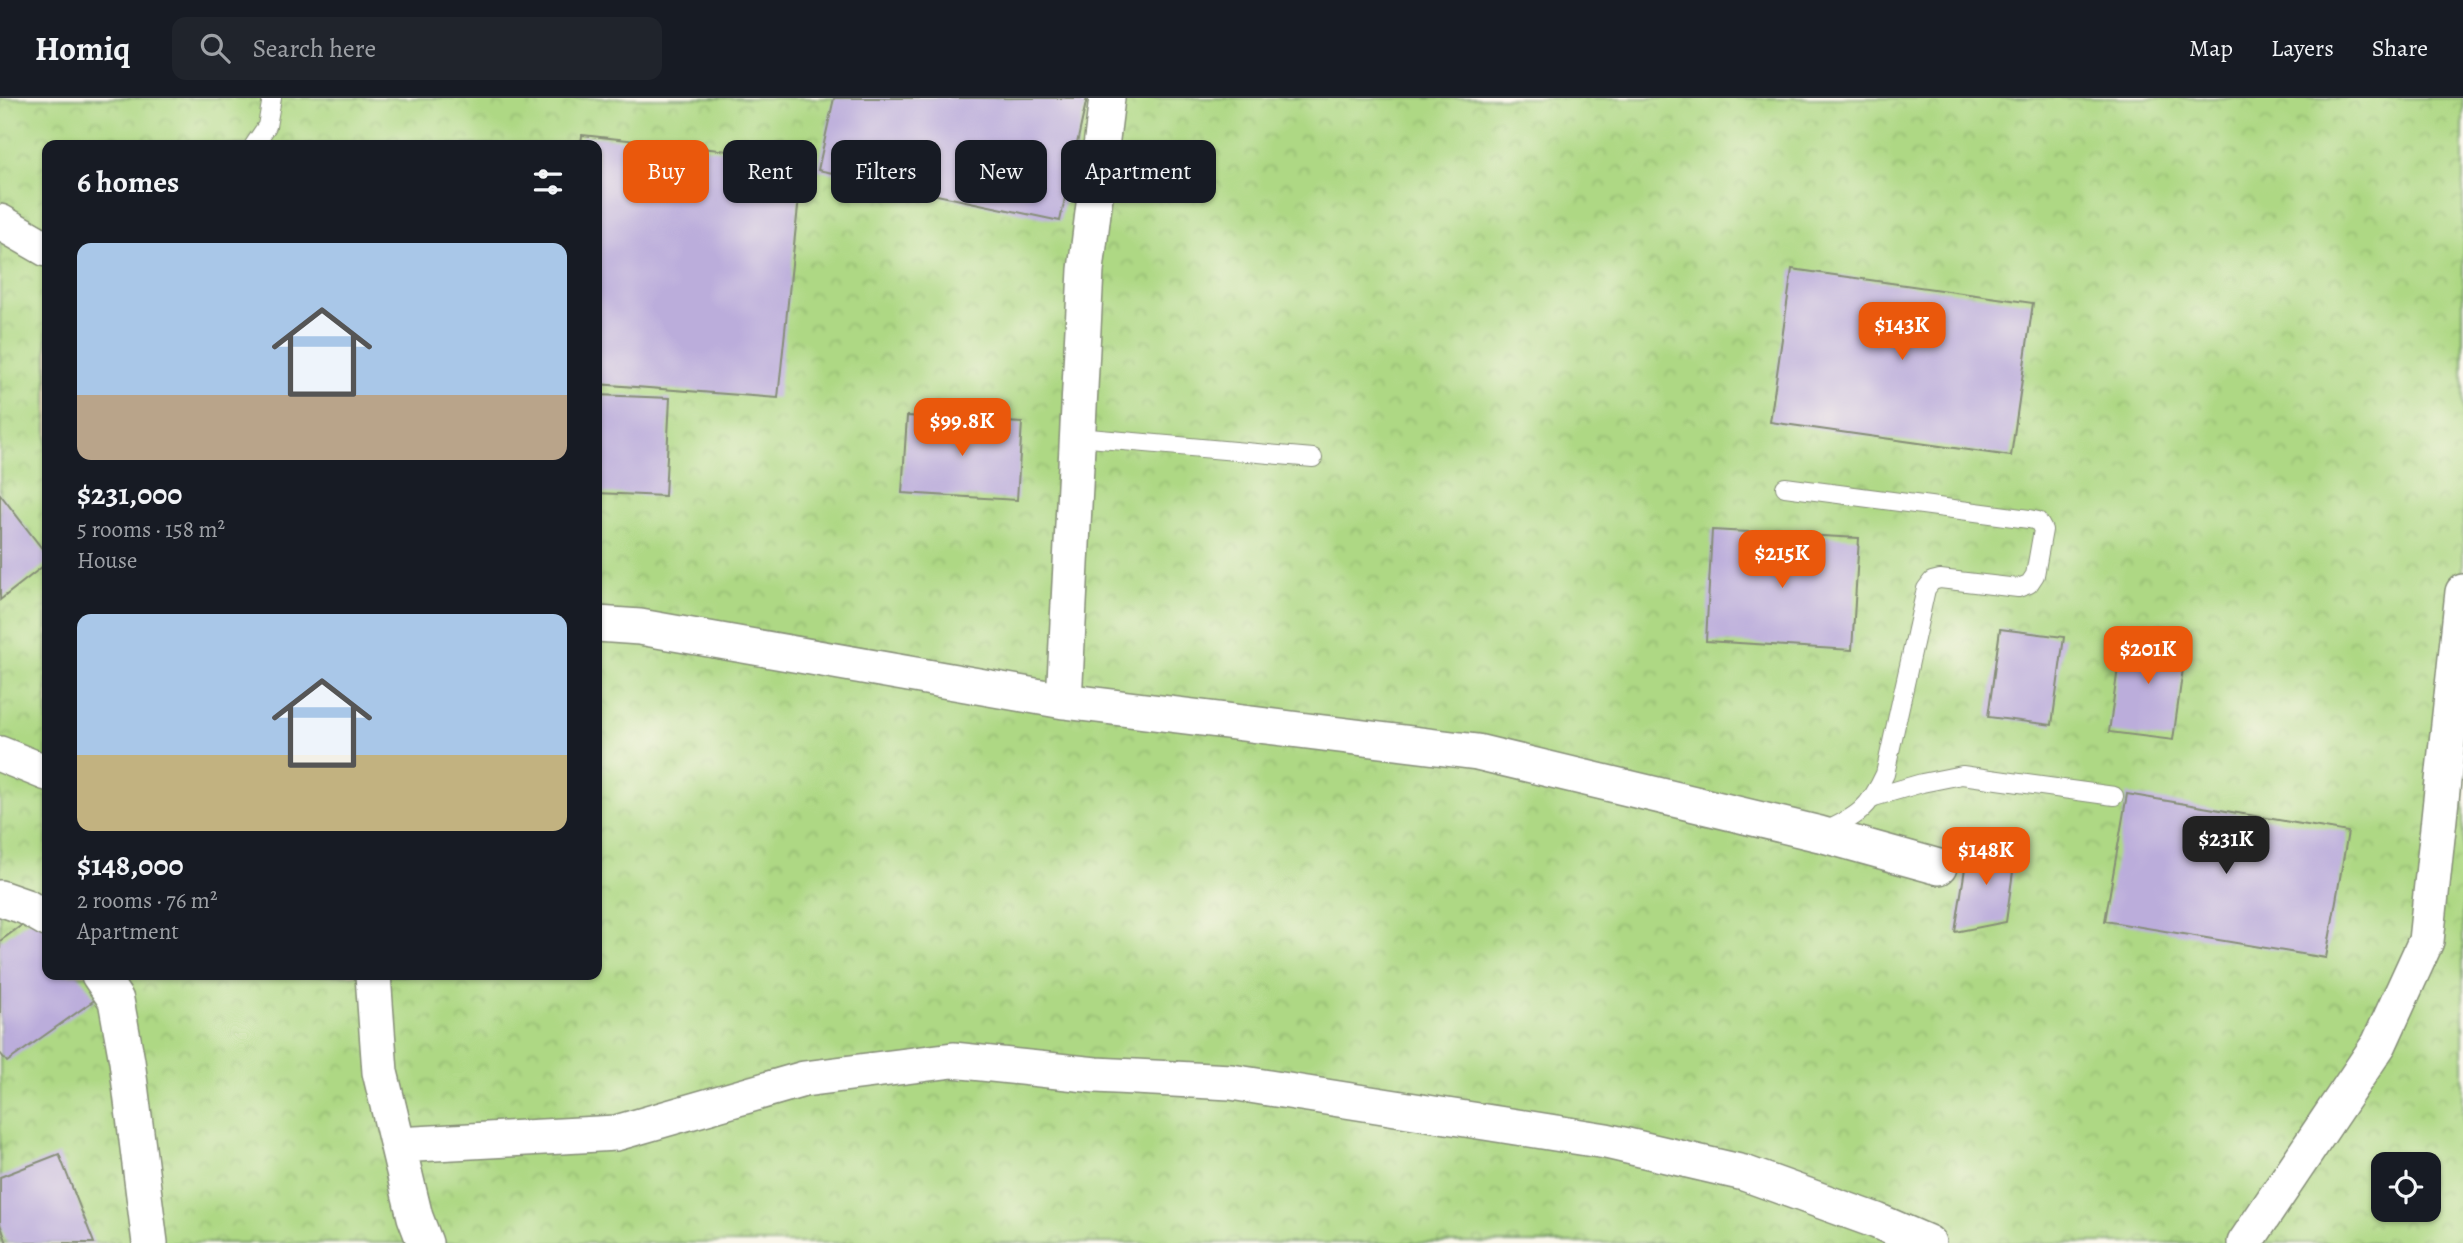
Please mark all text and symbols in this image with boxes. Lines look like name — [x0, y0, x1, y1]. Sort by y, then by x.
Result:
search box — [172, 17, 662, 80]
text: Homiq — [35, 26, 130, 71]
icon: search — [196, 29, 234, 67]
text: Search here — [252, 31, 376, 66]
text: Map — [2189, 32, 2233, 64]
text: Layers — [2271, 32, 2334, 64]
text: Share — [2372, 32, 2428, 64]
chip: Buy — [623, 140, 709, 203]
chip: Rent — [723, 140, 817, 203]
chip: Filters — [831, 140, 941, 203]
chip: New — [955, 140, 1047, 203]
chip: Apartment — [1061, 140, 1216, 203]
text: 6 homes — [77, 162, 179, 202]
icon: filters — [529, 163, 567, 201]
icon: home — [259, 289, 385, 415]
pin: $143K — [1853, 302, 1951, 362]
text: $143K — [1875, 309, 1929, 340]
pin: $99.8K — [905, 398, 1019, 458]
text: $99.8K — [930, 405, 994, 436]
text: $231,000 — [77, 474, 182, 514]
text: 5 rooms · 158 m² — [77, 514, 225, 545]
pin: $215K — [1733, 531, 1831, 590]
text: $215K — [1755, 537, 1810, 568]
text: House — [77, 545, 137, 576]
pin: $201K — [2099, 626, 2197, 686]
text: $201K — [2120, 633, 2176, 664]
icon: home — [259, 660, 385, 786]
pin: $231K — [2177, 816, 2275, 876]
text: $231K — [2198, 823, 2254, 854]
pin: $148K — [1937, 828, 2035, 887]
text: $148K — [1958, 834, 2014, 865]
text: $148,000 — [77, 845, 184, 885]
text: 2 rooms · 76 m² — [77, 885, 218, 916]
text: Apartment — [77, 916, 179, 947]
map controls — [2371, 1152, 2441, 1222]
button: locate — [2371, 1152, 2441, 1222]

